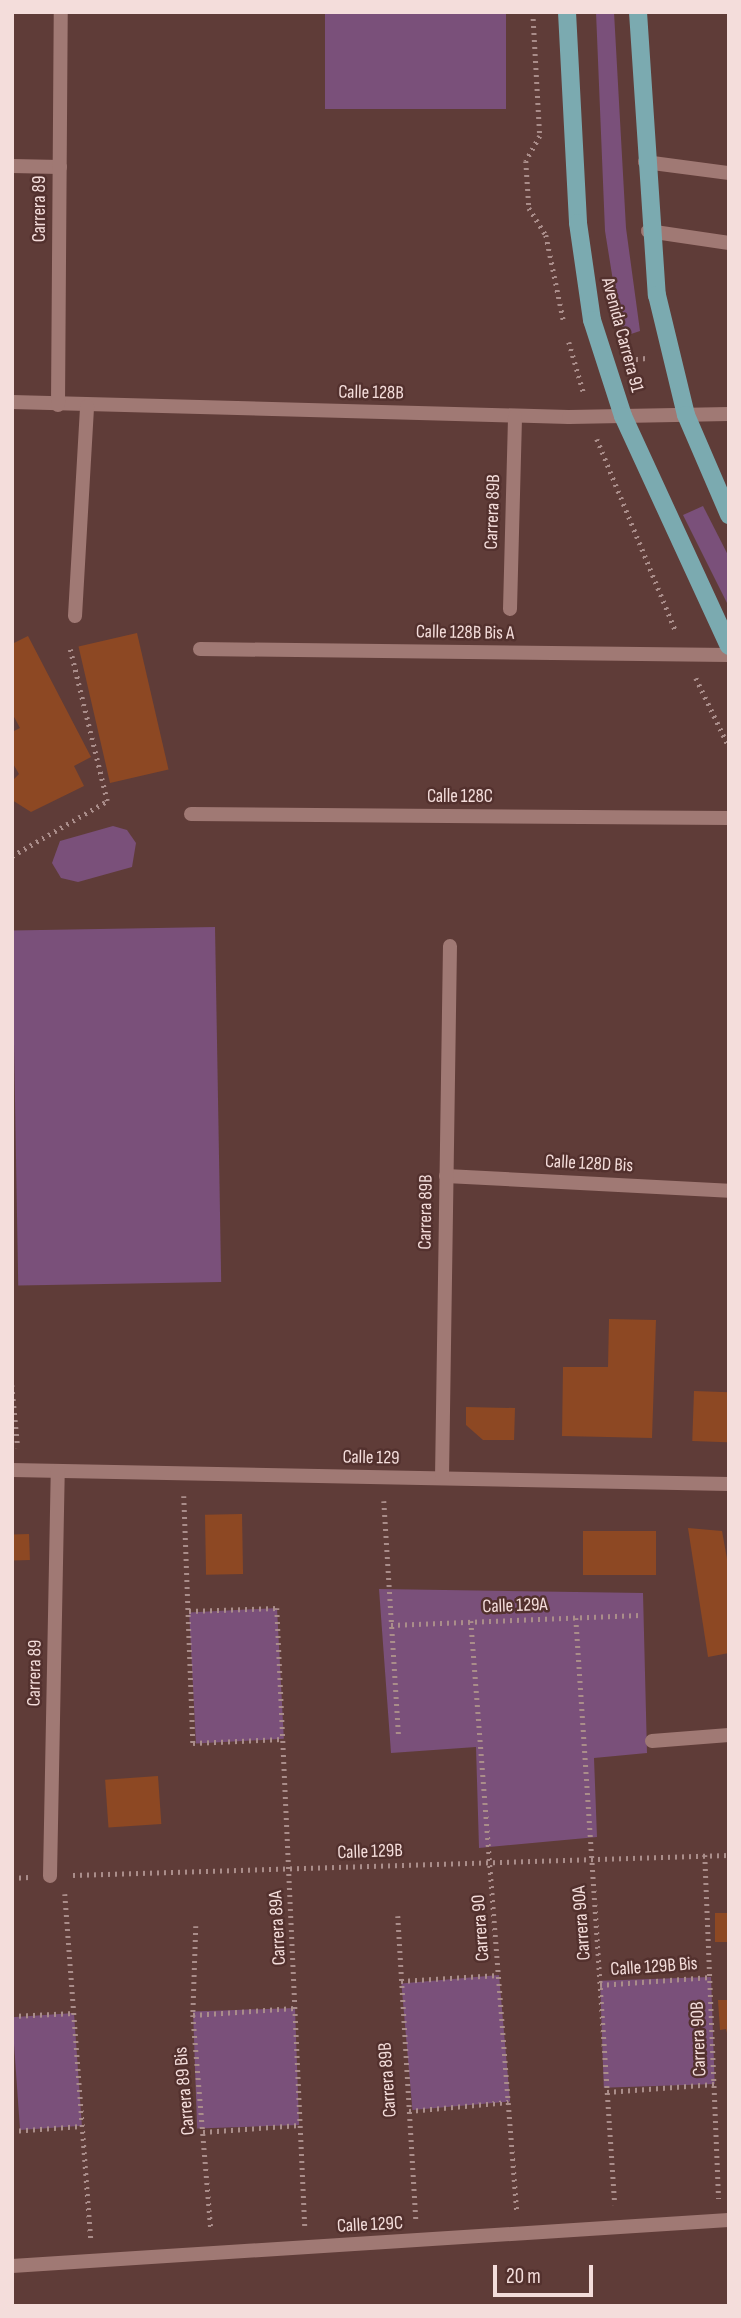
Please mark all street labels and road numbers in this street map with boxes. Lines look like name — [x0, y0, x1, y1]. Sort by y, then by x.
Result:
street label: Carrera 89 — [29, 176, 51, 242]
street label: Avenida Carrera 91 — [596, 275, 648, 395]
street label: Calle 128B — [338, 381, 404, 405]
street label: Carrera 89B — [480, 474, 506, 550]
street label: Calle 128B Bis A — [416, 621, 514, 645]
street label: Calle 128C — [427, 786, 493, 808]
street label: Calle 128D Bis — [544, 1150, 634, 1178]
street label: Carrera 89B — [414, 1174, 438, 1250]
street label: Calle 129 — [342, 1446, 400, 1470]
street label: Calle 129A — [482, 1593, 548, 1619]
street label: Carrera 89 — [23, 1639, 47, 1707]
street label: Calle 129B — [337, 1839, 403, 1865]
street label: Carrera 90A — [568, 1885, 596, 1961]
street label: Carrera 89A — [265, 1890, 291, 1966]
street label: Carrera 90 — [467, 1894, 495, 1962]
street label: Calle 129B Bis — [610, 1953, 698, 1981]
street label: Carrera 90B — [686, 2001, 712, 2077]
street label: Carrera 89B — [374, 2042, 402, 2118]
street label: Carrera 89 Bis — [170, 2046, 200, 2136]
street label: Calle 129C — [336, 2212, 404, 2238]

